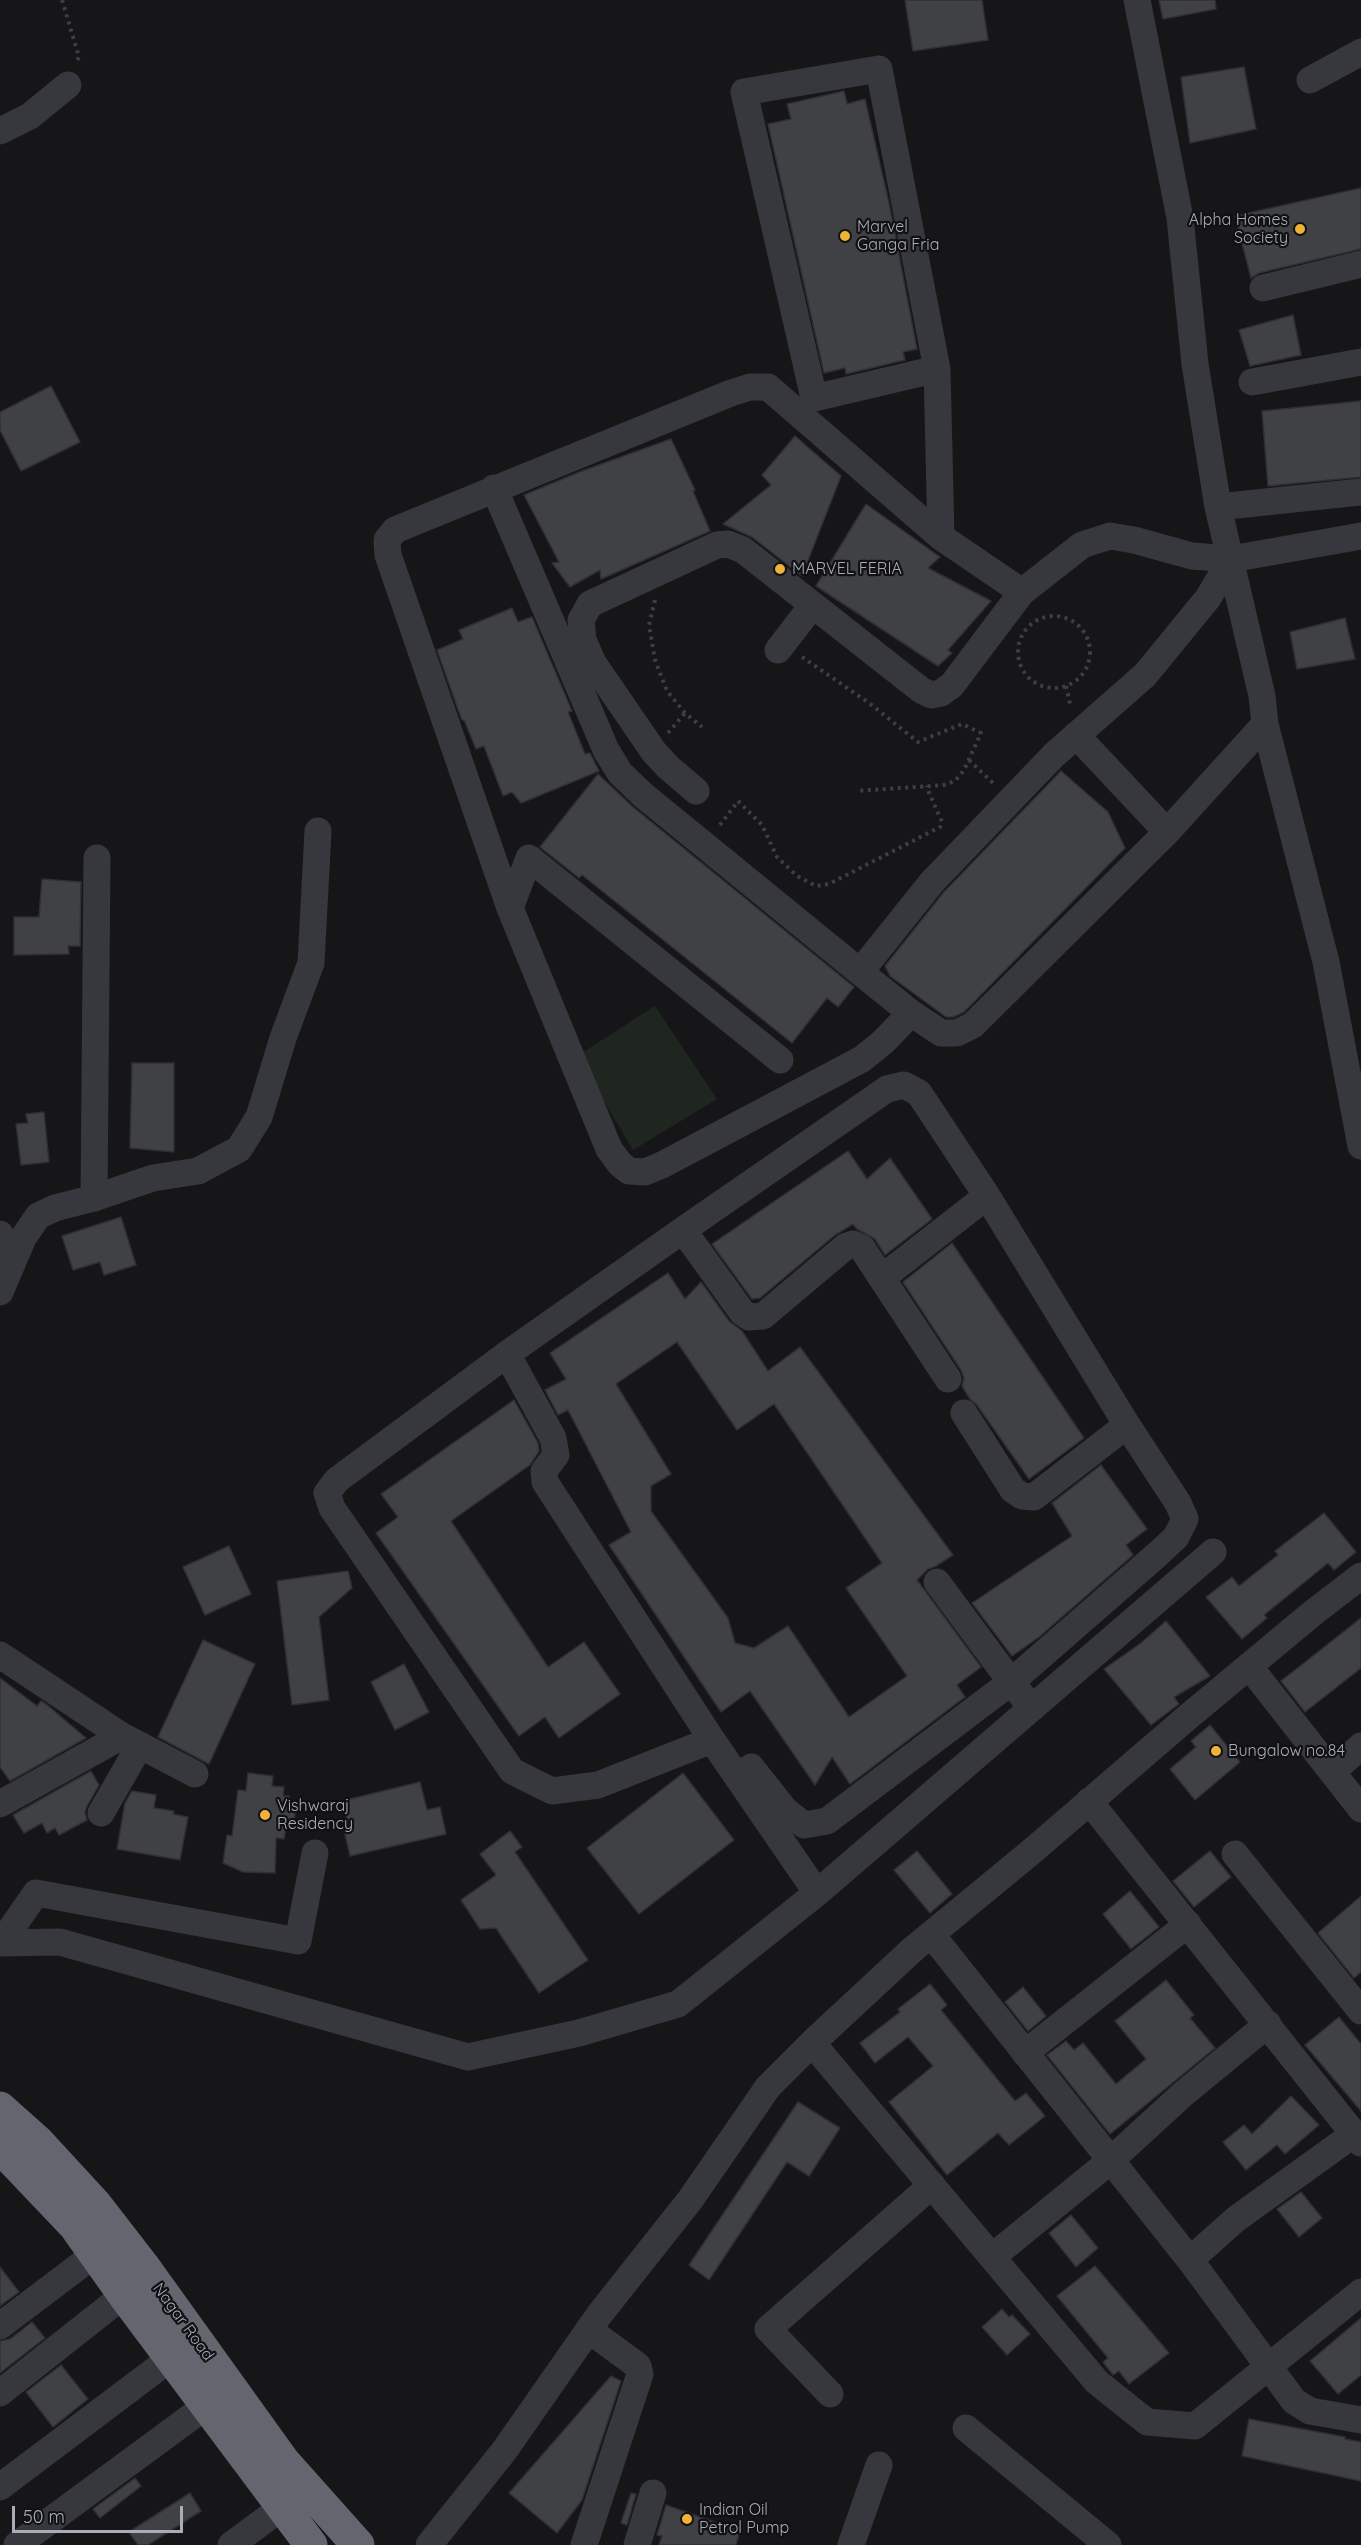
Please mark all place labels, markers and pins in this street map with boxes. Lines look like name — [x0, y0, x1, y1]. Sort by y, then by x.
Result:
place label: Alpha Homes Society — [1189, 210, 1288, 248]
place label: Marvel Ganga Fria — [857, 217, 939, 255]
marker: Alpha Homes Society — [1293, 222, 1307, 236]
marker: Marvel Ganga Fria — [838, 229, 852, 243]
place label: MARVEL FERIA — [792, 559, 902, 579]
marker: MARVEL FERIA — [773, 562, 787, 576]
place label: Bungalow no.84 — [1228, 1741, 1345, 1761]
marker: Bungalow no.84 — [1209, 1744, 1223, 1758]
place label: Vishwaraj Residency — [277, 1796, 353, 1834]
marker: Vishwaraj Residency — [258, 1808, 272, 1822]
place label: Indian Oil Petrol Pump — [699, 2500, 789, 2538]
marker: Indian Oil Petrol Pump — [680, 2512, 694, 2526]

